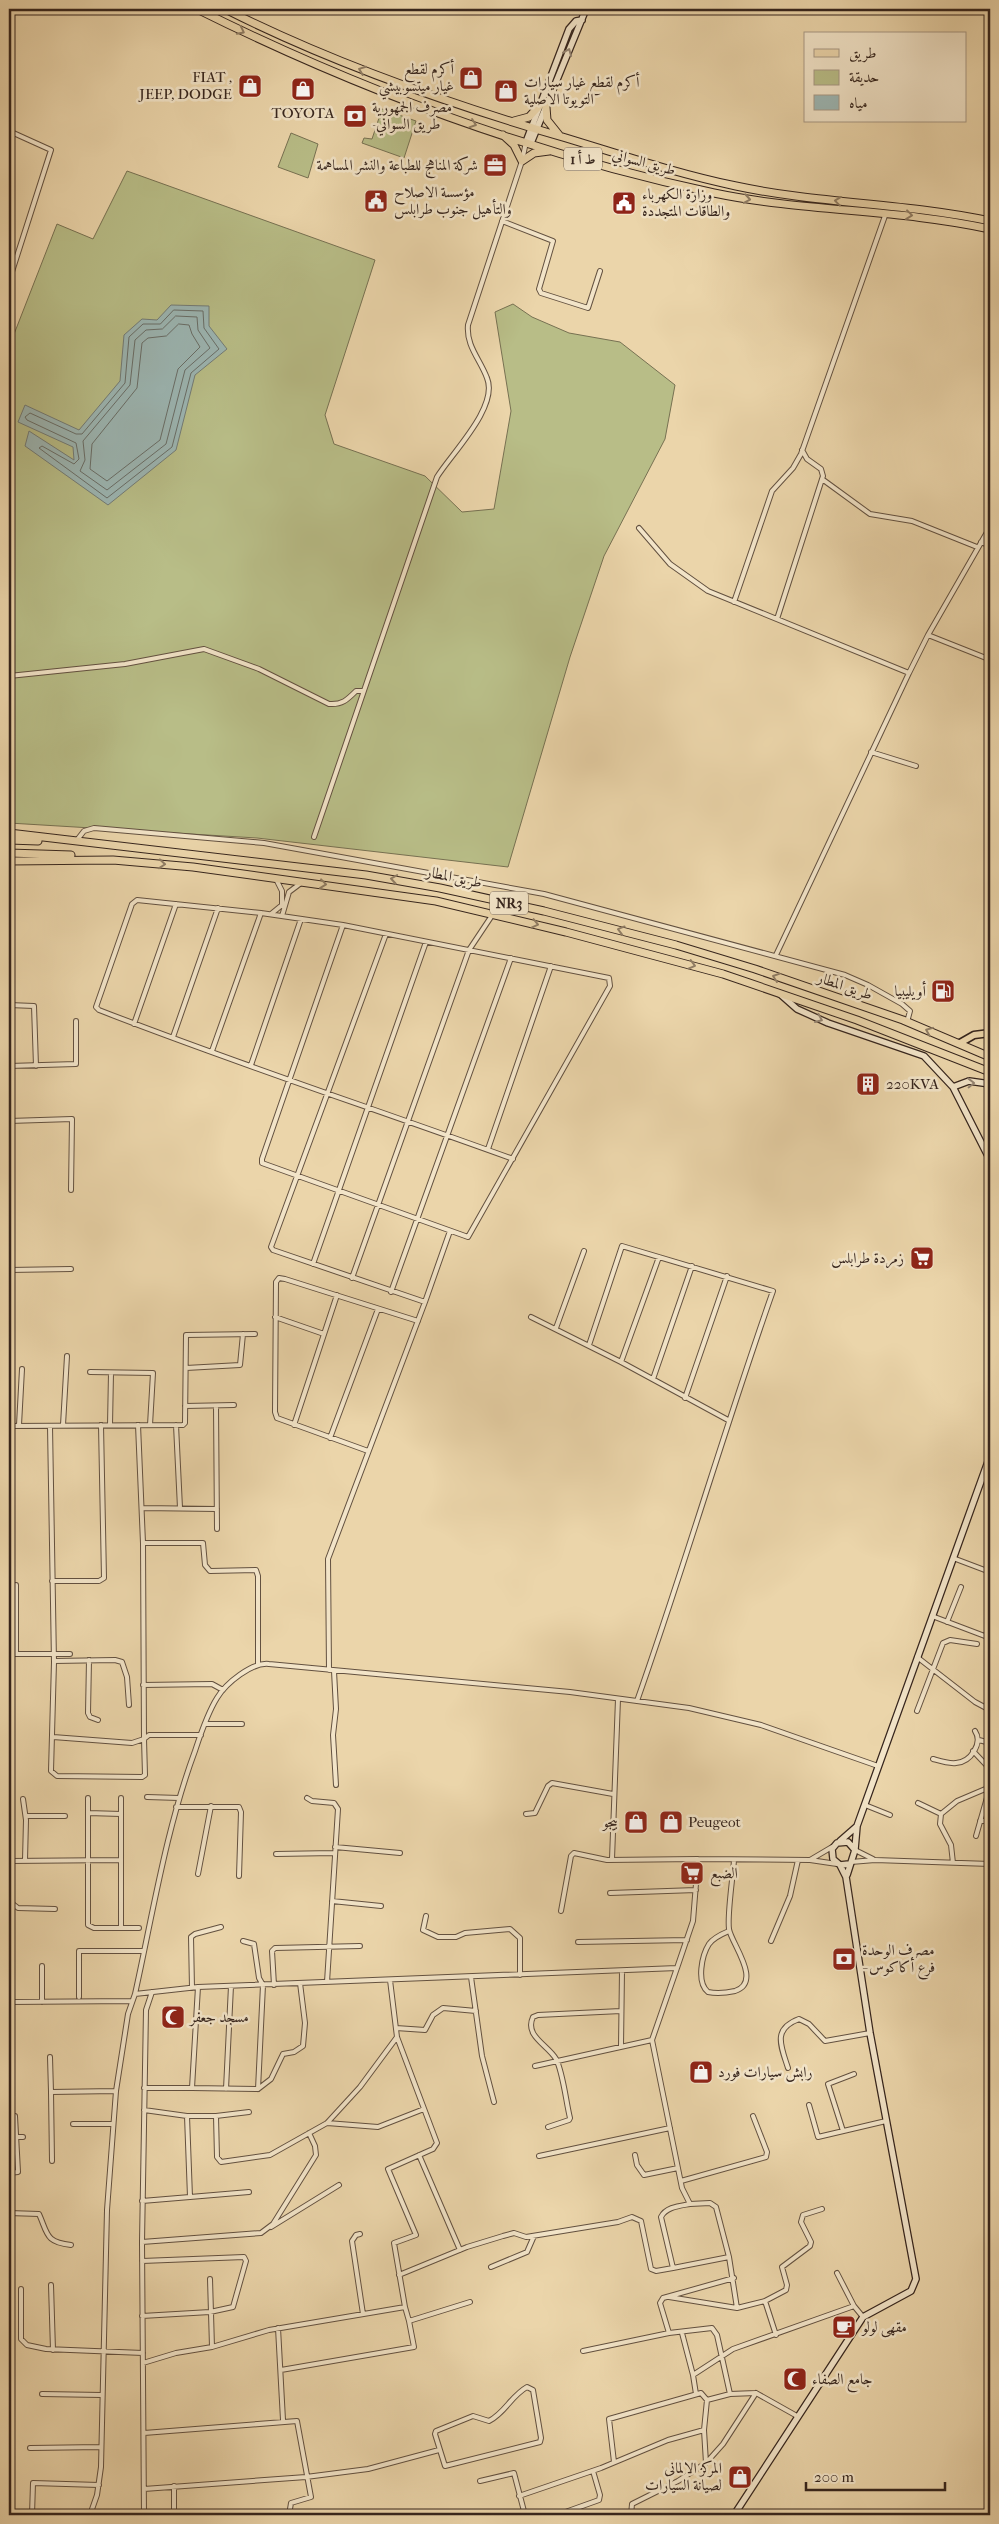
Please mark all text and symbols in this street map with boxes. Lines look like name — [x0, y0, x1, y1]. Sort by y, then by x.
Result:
one-way arrow — [236, 24, 245, 35]
legend — [804, 32, 966, 122]
text: طريق — [849, 44, 876, 63]
one-way arrow — [562, 49, 572, 57]
place label: أكرم لقطع غيار ميتسوبيشي — [379, 58, 454, 100]
shop icon: أكرم لقطع غيار ميتسوبيشي — [458, 65, 484, 91]
one-way arrow — [358, 66, 367, 76]
place label: FIAT , JEEP, DODGE — [138, 68, 232, 103]
text: حديقة — [849, 68, 879, 86]
place label: أكرم لقطع غيار سيارات التويوتا الاصلية — [524, 71, 640, 108]
shop icon: FIAT , JEEP, DODGE — [237, 73, 263, 99]
shop icon: TOYOTA — [290, 76, 316, 102]
shop icon: أكرم لقطع غيار سيارات التويوتا الاصلية — [493, 78, 519, 104]
text: مياه — [849, 94, 867, 112]
place label: مصرف الجمهورية -طريق السواني — [372, 98, 452, 136]
bank icon: مصرف الجمهورية -طريق السواني — [342, 103, 368, 129]
place label: TOYOTA — [272, 104, 335, 122]
one-way arrow — [468, 118, 476, 128]
street label: طريق السواني — [610, 145, 677, 182]
road number: ط أ 1 — [564, 148, 602, 170]
office icon: شركة المناهج للطباعة والنشر المساهمة — [482, 152, 508, 178]
place label: شركة المناهج للطباعة والنشر المساهمة — [316, 156, 478, 179]
place label: مؤسسة الاصلاح والتأهيل جنوب طرابلس — [394, 183, 512, 220]
place label: وزارة الكهرباء والطاقات المتجددة — [642, 185, 730, 220]
public building icon: مؤسسة الاصلاح والتأهيل جنوب طرابلس — [363, 188, 389, 214]
public building icon: وزارة الكهرباء والطاقات المتجددة — [611, 190, 637, 216]
one-way arrow — [743, 194, 752, 204]
one-way arrow — [834, 196, 842, 207]
one-way arrow — [905, 210, 913, 220]
one-way arrow — [159, 858, 167, 869]
street label: طريق المطار — [422, 862, 484, 893]
one-way arrow — [389, 874, 397, 885]
one-way arrow — [320, 878, 328, 889]
road number: NR3 — [490, 891, 528, 914]
one-way arrow — [530, 918, 539, 929]
one-way arrow — [616, 925, 625, 936]
one-way arrow — [687, 960, 695, 970]
street label: طريق المطار — [813, 968, 875, 1005]
one-way arrow — [772, 973, 781, 983]
fuel station icon: أويليبيا — [930, 978, 956, 1004]
place label: أويليبيا — [894, 980, 926, 1000]
one-way arrow — [814, 1013, 823, 1023]
one-way arrow — [926, 1026, 934, 1036]
building icon: 220KVA — [855, 1071, 881, 1097]
place label: 220KVA — [886, 1075, 939, 1093]
one-way arrow — [968, 1077, 976, 1088]
supermarket icon: زمردة طرابلس — [909, 1245, 935, 1271]
place label: زمردة طرابلس — [831, 1249, 904, 1269]
shop icon: بيجو — [623, 1809, 649, 1835]
shop icon: Peugeot — [658, 1809, 684, 1835]
place label: بيجو — [601, 1813, 618, 1831]
place label: Peugeot — [688, 1813, 742, 1831]
supermarket icon: الضبع — [679, 1860, 705, 1886]
place label: الضبع — [710, 1864, 738, 1887]
place label: مصرف الوحدة - فرع أكاكوس — [862, 1941, 935, 1980]
bank icon: مصرف الوحدة - فرع أكاكوس — [831, 1946, 857, 1972]
mosque icon: مسجد جعفر — [160, 2004, 186, 2030]
place label: مسجد جعفر — [188, 2008, 249, 2027]
shop icon: رابش سيارات فورد — [688, 2059, 714, 2085]
place label: رابش سيارات فورد — [718, 2063, 812, 2082]
cafe icon: مقهى لولو — [831, 2314, 857, 2340]
place label: مقهى لولو — [860, 2318, 907, 2338]
mosque icon: جامع الصفاء — [782, 2366, 808, 2392]
place label: جامع الصفاء — [812, 2370, 873, 2393]
place label: المركز الالماني لصيانة السيارات — [645, 2459, 722, 2494]
scale bar — [806, 2459, 945, 2491]
shop icon: المركز الالماني لصيانة السيارات — [727, 2464, 753, 2490]
text: 200 m — [814, 2468, 854, 2486]

